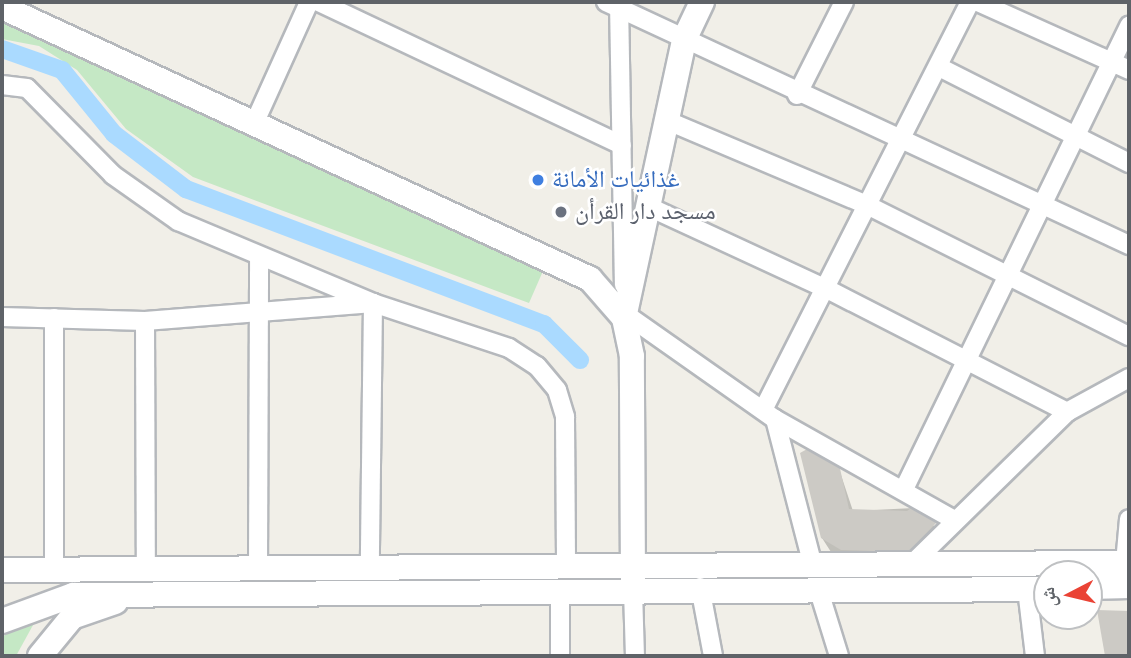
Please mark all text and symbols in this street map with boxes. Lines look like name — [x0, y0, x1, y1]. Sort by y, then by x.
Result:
place label: غذائيات الأمانة — [552, 166, 680, 194]
marker: غذائيات الأمانة — [530, 172, 546, 188]
place label: مسجد دار القرأن — [575, 198, 716, 226]
marker: مسجد دار القرأن — [553, 204, 569, 220]
north arrow — [1033, 560, 1103, 630]
text: ش — [1036, 586, 1061, 609]

